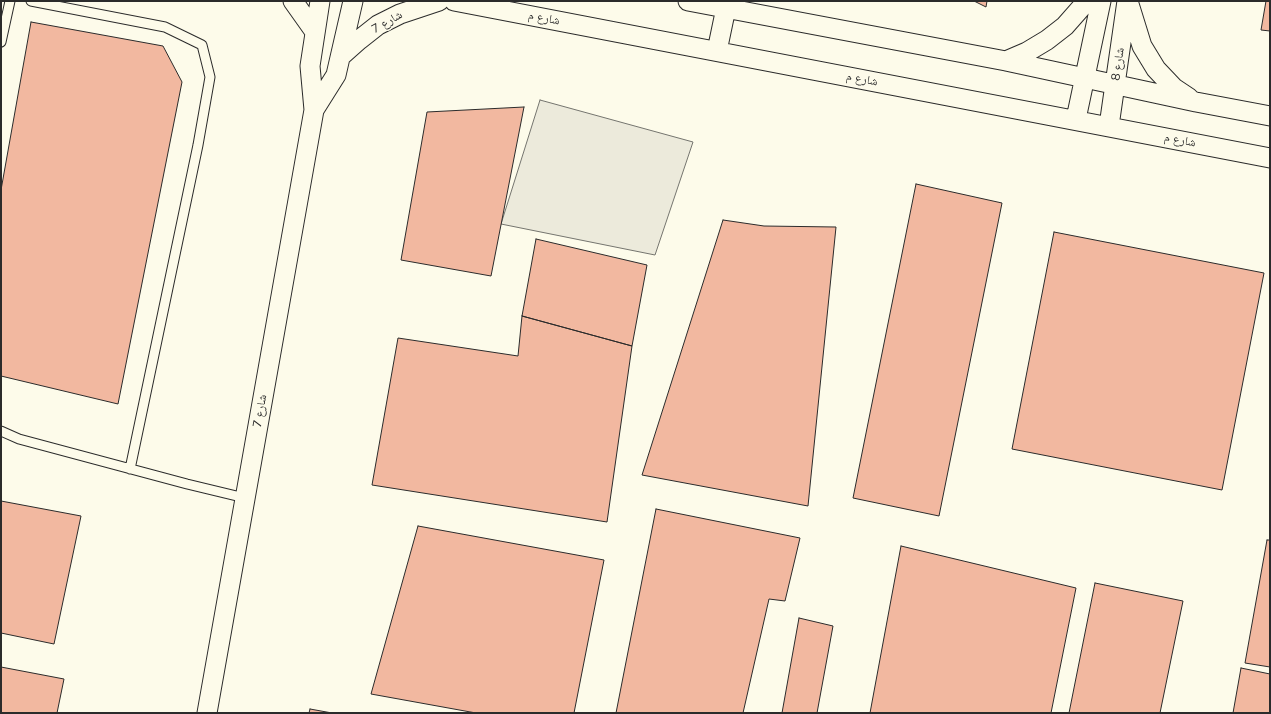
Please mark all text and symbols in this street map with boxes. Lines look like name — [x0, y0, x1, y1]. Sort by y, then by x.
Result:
street label: شارع 7 — [369, 7, 405, 37]
street label: شارع م — [527, 8, 561, 28]
street label: شارع 8 — [1109, 47, 1127, 81]
street label: شارع م — [845, 69, 879, 89]
street label: شارع م — [1163, 130, 1197, 150]
street label: شارع 7 — [250, 393, 270, 429]

